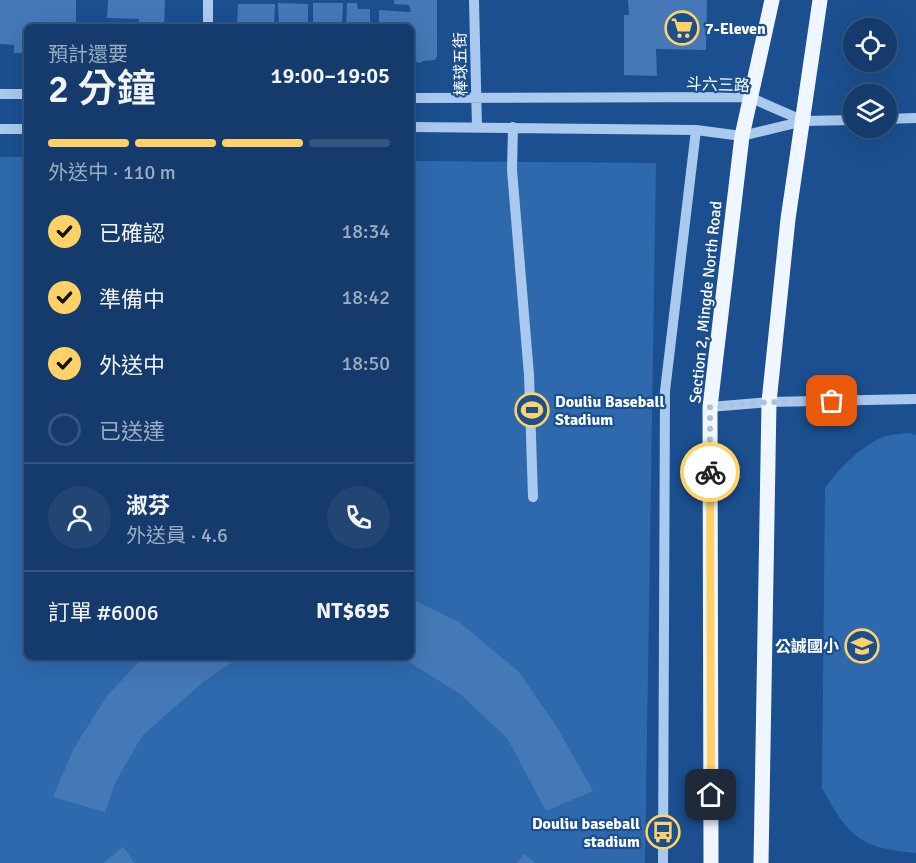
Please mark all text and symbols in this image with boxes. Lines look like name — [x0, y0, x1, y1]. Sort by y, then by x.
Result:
supermarket icon: 7-Eleven — [664, 10, 700, 46]
map controls — [843, 18, 897, 138]
button: locate — [843, 18, 897, 72]
place label: 7-Eleven — [705, 19, 766, 39]
street label: 棒球五街 — [450, 32, 472, 96]
text: 預計還要 — [48, 42, 128, 67]
text: 19:00–19:05 — [271, 62, 390, 89]
text: 2 分鐘 — [48, 65, 156, 113]
street label: 斗六三路 — [686, 74, 750, 96]
button: layers — [843, 84, 897, 138]
text: 外送中 · 110 m — [48, 160, 176, 185]
street label: Section 2, Mingde North Road — [685, 200, 727, 404]
icon: check — [48, 215, 81, 248]
text: 18:34 — [341, 219, 390, 244]
text: 已確認 — [99, 220, 165, 247]
icon: check — [48, 281, 81, 314]
text: 18:42 — [341, 285, 390, 310]
text: 準備中 — [99, 286, 165, 313]
icon: check — [48, 347, 81, 380]
text: 18:50 — [341, 351, 390, 376]
text: 外送中 — [99, 352, 165, 379]
pin — [806, 375, 857, 426]
icon: bag — [815, 384, 848, 417]
sports icon: Douliu Baseball Stadium — [514, 392, 550, 428]
place label: Douliu Baseball Stadium — [555, 392, 664, 430]
text: 已送達 — [99, 418, 165, 445]
courier — [680, 442, 740, 502]
icon: bike — [694, 456, 727, 489]
button: person — [48, 486, 111, 549]
button: phone — [327, 486, 390, 549]
text: 淑芬 — [126, 492, 170, 519]
text: 外送員 · 4.6 — [126, 523, 228, 548]
text: NT$695 — [316, 597, 390, 624]
text: 訂單 #6006 — [48, 599, 159, 626]
school or university icon: 公誠國小 — [844, 628, 880, 664]
place label: 公誠國小 — [775, 637, 839, 657]
pin — [685, 769, 736, 820]
icon: home — [694, 778, 727, 811]
place label: Douliu baseball stadium — [532, 814, 640, 852]
bus stop icon: Douliu baseball stadium — [645, 814, 681, 850]

